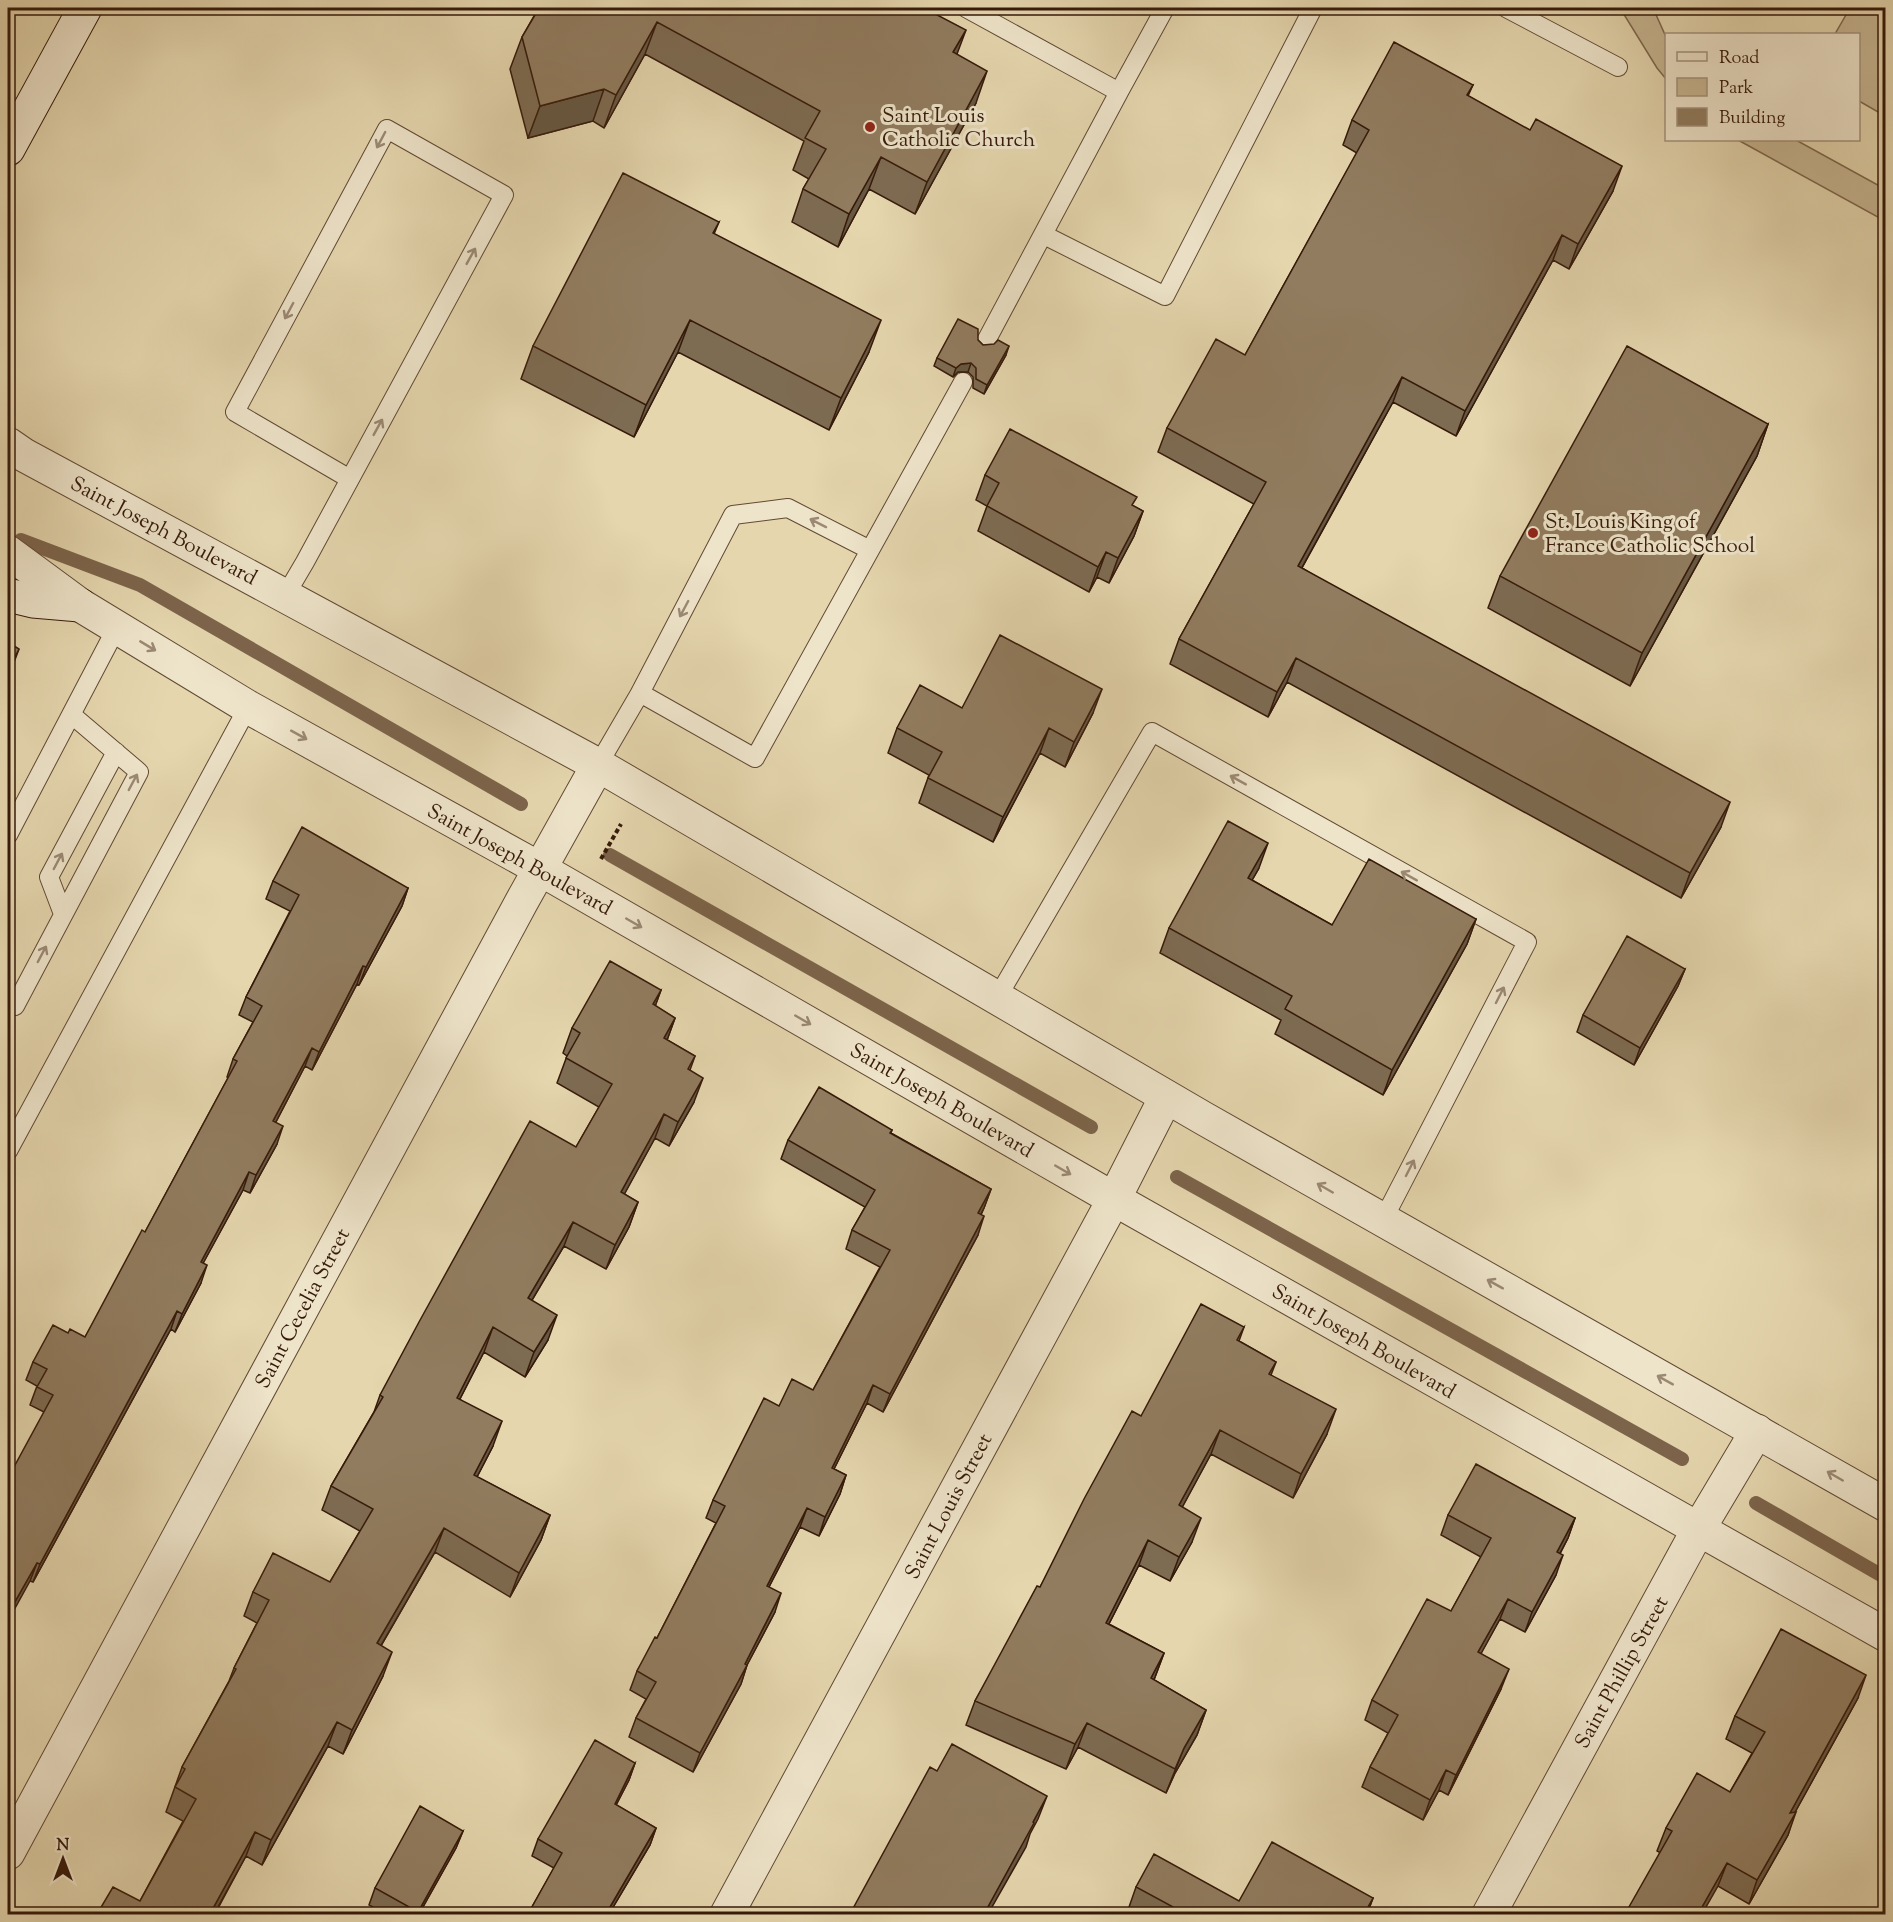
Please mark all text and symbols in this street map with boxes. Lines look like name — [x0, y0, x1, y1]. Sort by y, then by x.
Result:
legend — [1665, 33, 1860, 141]
text: Road — [1719, 46, 1759, 72]
text: Park — [1719, 76, 1754, 102]
place label: Saint Louis Catholic Church — [882, 102, 1035, 156]
text: Building — [1719, 106, 1785, 132]
marker: Saint Louis Catholic Church — [863, 120, 877, 134]
one-way arrow — [375, 130, 386, 148]
one-way arrow — [465, 248, 477, 265]
one-way arrow — [283, 302, 294, 320]
one-way arrow — [372, 419, 384, 436]
street label: Saint Joseph Boulevard — [64, 470, 262, 594]
place label: St. Louis King of France Catholic School — [1545, 508, 1755, 562]
one-way arrow — [809, 517, 827, 528]
marker: St. Louis King of France Catholic School — [1526, 526, 1540, 540]
one-way arrow — [678, 600, 690, 617]
one-way arrow — [139, 641, 156, 653]
one-way arrow — [290, 729, 307, 741]
one-way arrow — [127, 774, 139, 791]
one-way arrow — [1230, 774, 1248, 785]
street label: Saint Joseph Boulevard — [421, 797, 617, 924]
one-way arrow — [53, 852, 64, 870]
one-way arrow — [1400, 869, 1417, 881]
one-way arrow — [625, 917, 642, 929]
one-way arrow — [37, 946, 48, 964]
one-way arrow — [1495, 987, 1506, 1005]
one-way arrow — [794, 1015, 811, 1027]
street label: Saint Joseph Boulevard — [844, 1037, 1039, 1167]
one-way arrow — [1404, 1160, 1416, 1177]
one-way arrow — [1054, 1164, 1071, 1176]
one-way arrow — [1317, 1181, 1334, 1193]
street label: Saint Cecelia Street — [249, 1224, 359, 1394]
one-way arrow — [1487, 1277, 1504, 1289]
street label: Saint Joseph Boulevard — [1266, 1278, 1461, 1408]
one-way arrow — [1657, 1373, 1674, 1385]
street label: Saint Louis Street — [899, 1429, 1001, 1585]
one-way arrow — [1826, 1469, 1843, 1481]
street label: Saint Phillip Street — [1568, 1591, 1677, 1755]
north arrow — [33, 1829, 93, 1889]
text: N — [57, 1835, 70, 1858]

